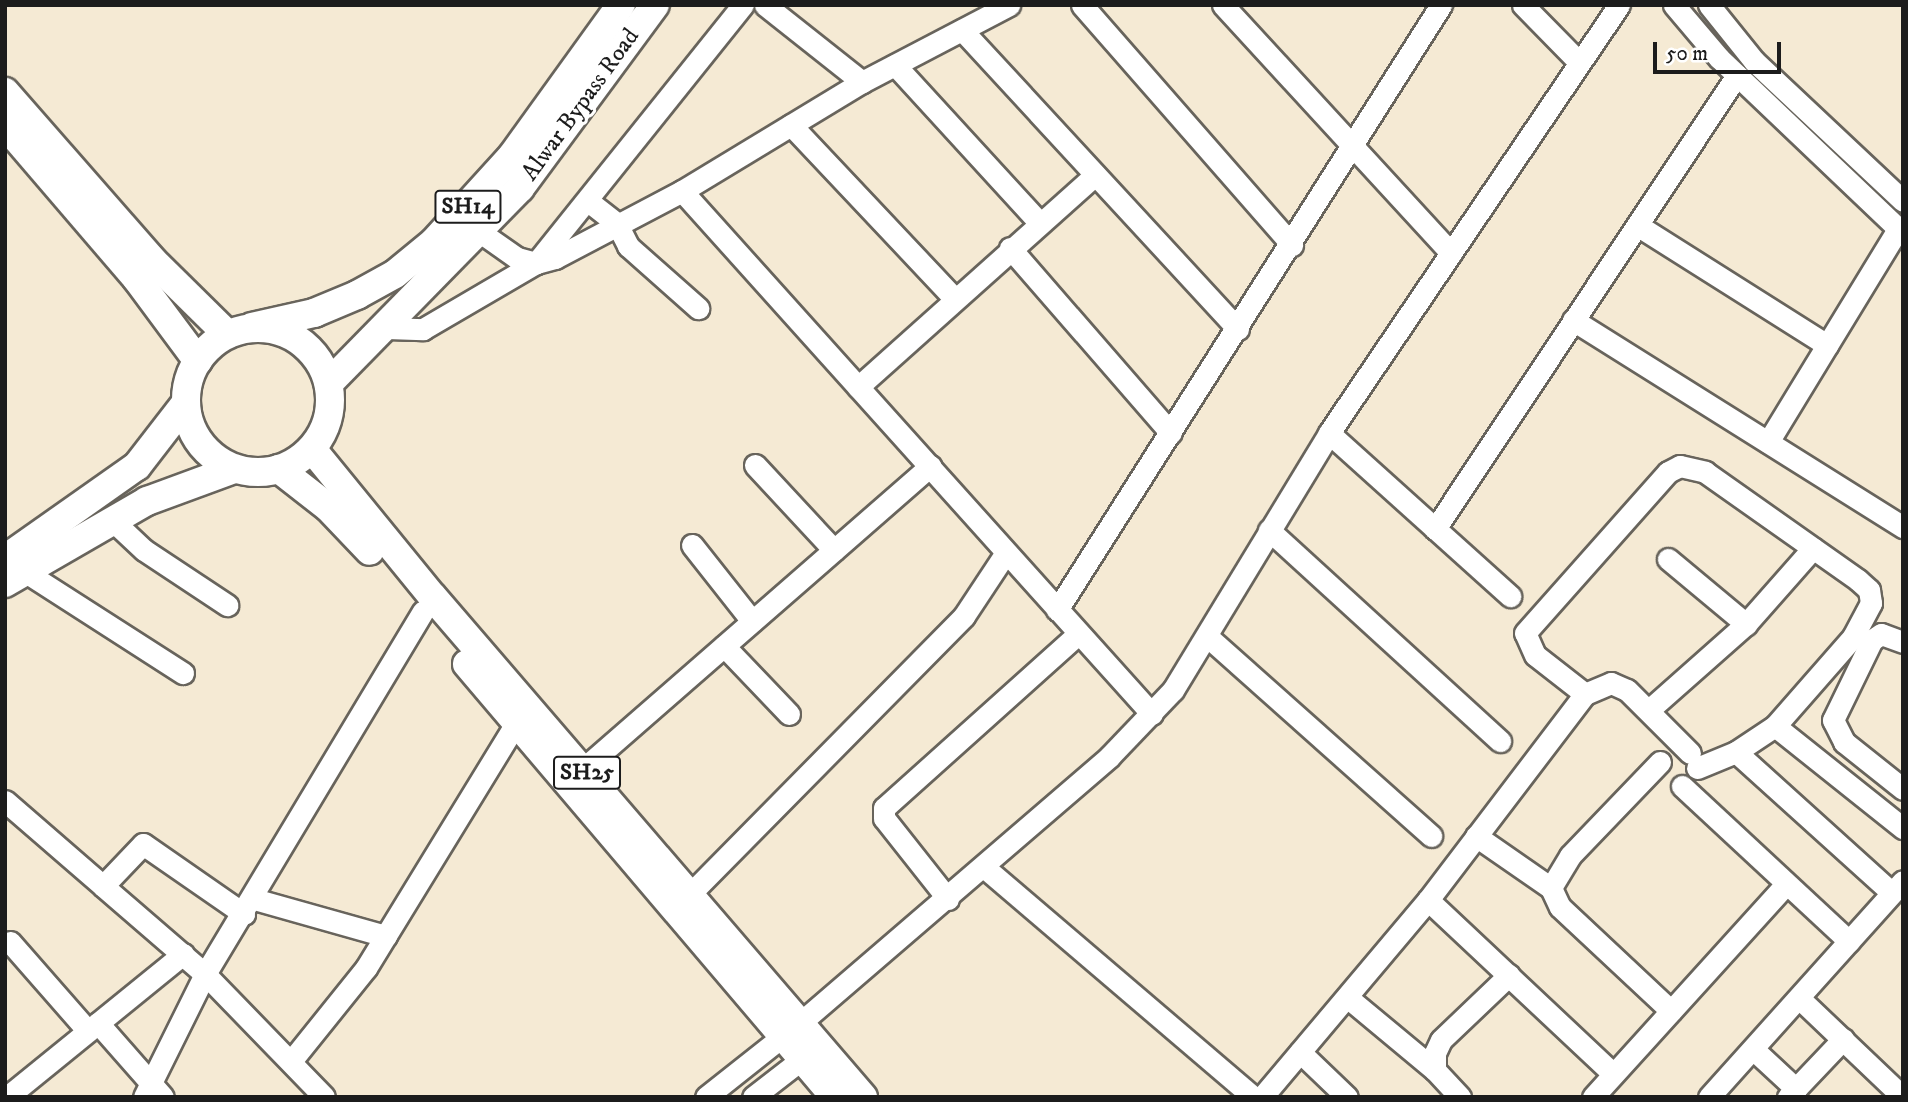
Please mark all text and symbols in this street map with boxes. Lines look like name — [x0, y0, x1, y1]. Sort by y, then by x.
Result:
street label: Alwar Bypass Road — [516, 23, 646, 187]
scale bar — [1656, 28, 1784, 72]
text: 50 m — [1666, 41, 1708, 67]
road number: SH14 — [433, 188, 503, 227]
road number: SH25 — [552, 754, 622, 792]

